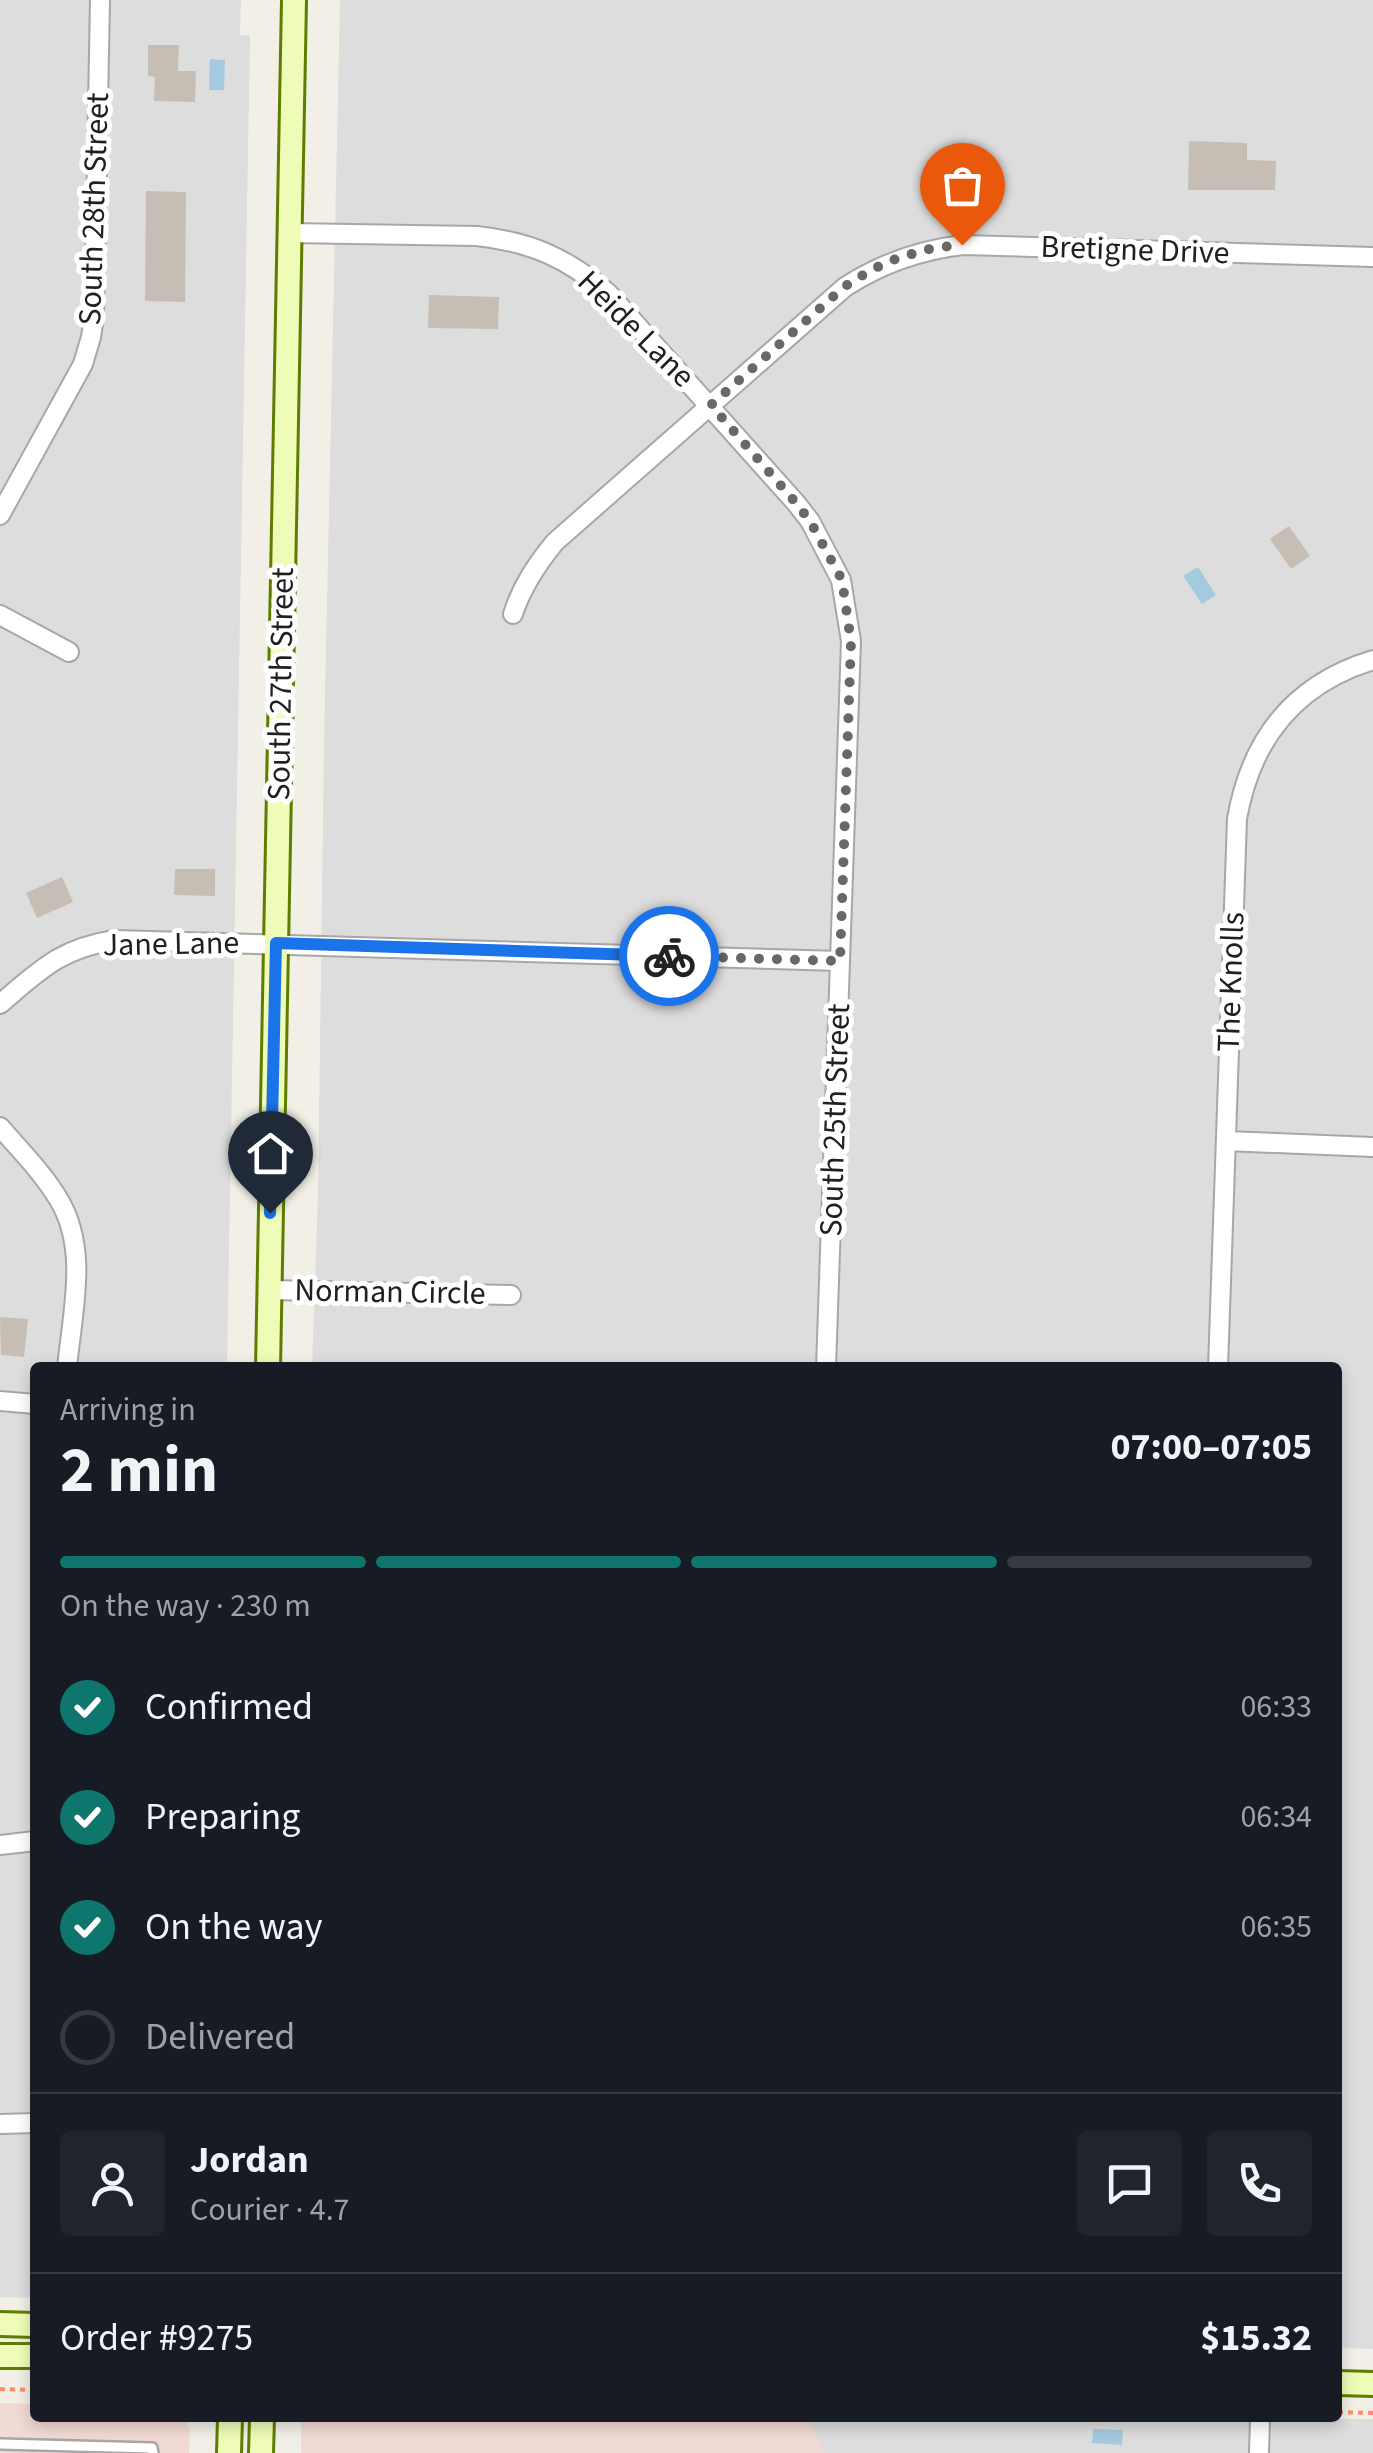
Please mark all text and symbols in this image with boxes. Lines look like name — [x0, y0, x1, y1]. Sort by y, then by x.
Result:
street label: South 28th Street — [67, 92, 121, 326]
pin — [920, 143, 1005, 246]
icon: bag — [935, 158, 990, 213]
street label: Bretigne Drive — [1040, 224, 1230, 276]
street label: Heide Lane — [567, 260, 705, 398]
street label: South 27th Street — [256, 567, 306, 801]
courier — [619, 906, 719, 1006]
street label: The Knolls — [1206, 911, 1256, 1053]
street label: Jane Lane — [102, 920, 240, 968]
icon: bike — [642, 929, 697, 984]
street label: South 25th Street — [808, 1003, 862, 1237]
pin — [228, 1111, 313, 1214]
icon: home — [243, 1126, 298, 1181]
street label: Norman Circle — [294, 1267, 486, 1317]
text: Arriving in — [60, 1387, 196, 1433]
text: 07:00–07:05 — [1110, 1420, 1312, 1474]
text: 2 min — [60, 1424, 218, 1517]
text: On the way · 230 m — [60, 1583, 311, 1629]
icon: check — [60, 1680, 115, 1735]
text: Confirmed — [145, 1680, 313, 1734]
text: 06:33 — [1240, 1684, 1312, 1730]
icon: check — [60, 1790, 115, 1845]
text: Preparing — [145, 1790, 300, 1844]
text: 06:34 — [1240, 1794, 1312, 1840]
icon: check — [60, 1900, 115, 1955]
text: On the way — [145, 1900, 322, 1954]
text: 06:35 — [1240, 1904, 1312, 1950]
text: Delivered — [145, 2010, 295, 2064]
button: person — [60, 2131, 165, 2236]
button: chat — [1077, 2131, 1182, 2236]
button: phone — [1207, 2131, 1312, 2236]
text: Jordan — [190, 2133, 309, 2187]
text: Courier · 4.7 — [190, 2187, 350, 2233]
text: Order #9275 — [60, 2311, 253, 2365]
text: $15.32 — [1200, 2311, 1312, 2365]

